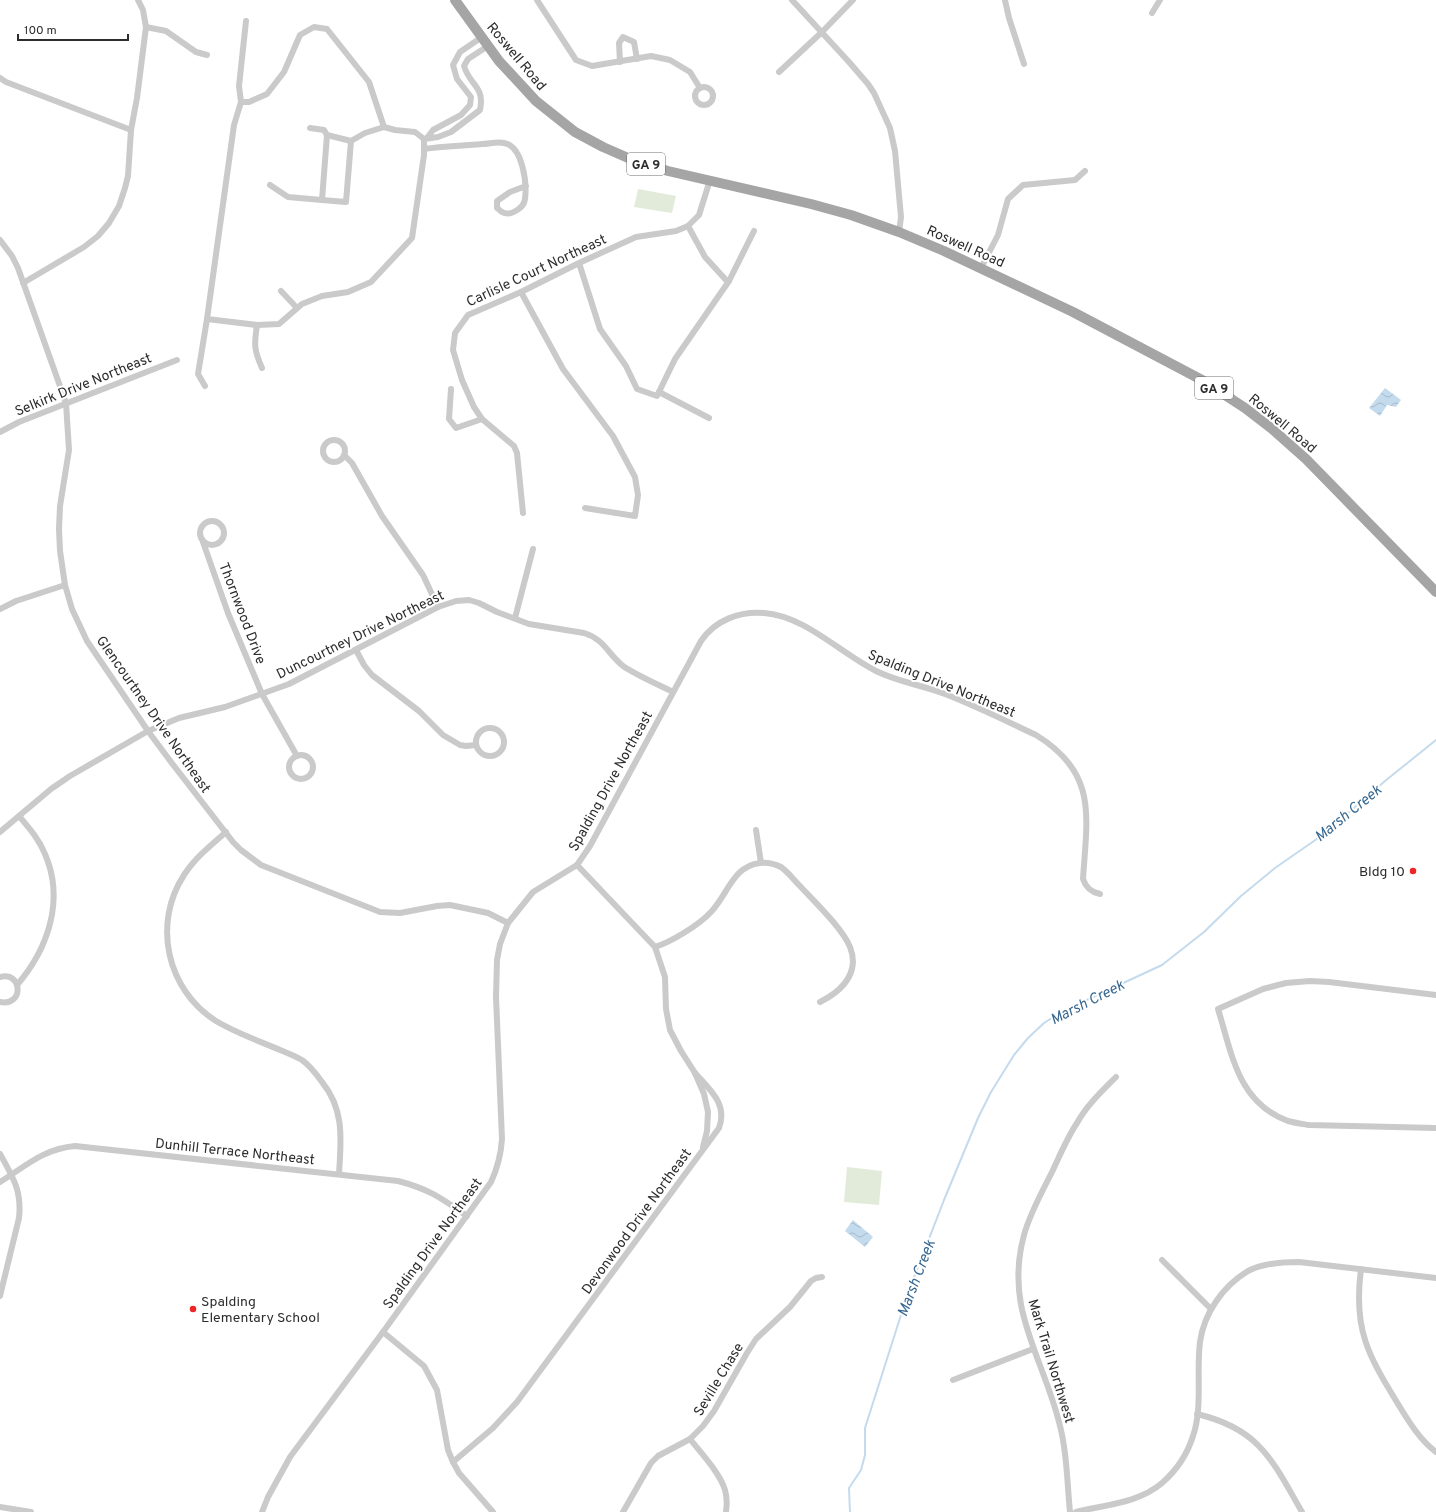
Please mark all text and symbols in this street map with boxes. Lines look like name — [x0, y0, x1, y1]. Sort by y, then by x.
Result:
scale bar — [18, 16, 128, 42]
street label: Roswell Road — [483, 20, 549, 94]
text: 100 m — [24, 23, 57, 39]
road number: GA 9 — [627, 153, 665, 175]
street label: Roswell Road — [924, 223, 1007, 272]
street label: Carlisle Court Northeast — [464, 231, 609, 311]
street label: Selkirk Drive Northeast — [13, 350, 154, 421]
road number: GA 9 — [1195, 377, 1233, 399]
street label: Roswell Road — [1245, 391, 1319, 457]
street label: Thornwood Drive — [214, 560, 269, 667]
street label: Duncourtney Drive Northeast — [274, 587, 447, 683]
street label: Glencourtney Drive Northeast — [92, 633, 214, 797]
street label: Spalding Drive Northeast — [865, 647, 1018, 722]
street label: Spalding Drive Northeast — [566, 709, 657, 855]
water label: Marsh Creek — [1312, 781, 1387, 847]
place label: Bldg 10 — [1359, 864, 1405, 881]
marker: Bldg 10 — [1408, 866, 1418, 876]
water label: Marsh Creek — [1047, 976, 1128, 1030]
street label: Dunhill Terrace Northeast — [154, 1136, 316, 1169]
street label: Devonwood Drive Northeast — [579, 1146, 696, 1298]
street label: Spalding Drive Northeast — [380, 1175, 486, 1313]
water label: Marsh Creek — [894, 1237, 941, 1320]
place label: Spalding Elementary School — [201, 1294, 320, 1327]
street label: Mark Trail Northwest — [1024, 1297, 1078, 1426]
marker: Spalding Elementary School — [188, 1304, 198, 1314]
street label: Seville Chase — [691, 1340, 748, 1420]

